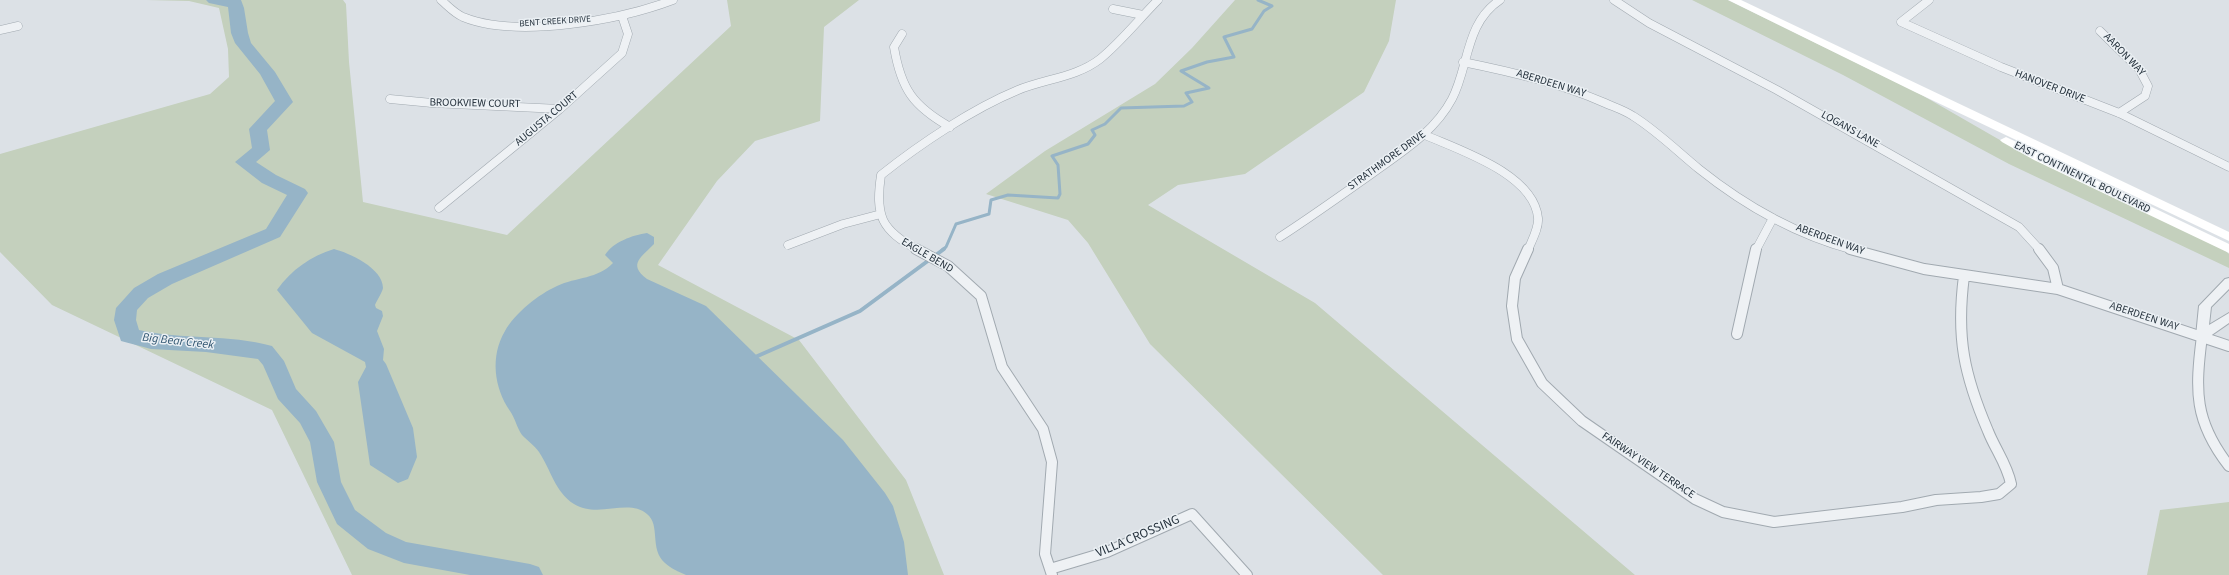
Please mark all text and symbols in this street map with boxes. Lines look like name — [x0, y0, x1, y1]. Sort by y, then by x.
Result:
street label: BENT CREEK DRIVE — [519, 14, 591, 30]
street label: AARON WAY — [2100, 31, 2148, 79]
street label: ABERDEEN WAY — [1515, 67, 1587, 101]
street label: HANOVER DRIVE — [2013, 67, 2087, 107]
street label: AUGUSTA COURT — [513, 89, 581, 149]
street label: BROOKVIEW COURT — [429, 97, 521, 111]
street label: LOGANS LANE — [1819, 109, 1881, 151]
street label: STRATHMORE DRIVE — [1345, 128, 1429, 194]
street label: EAST CONTINENTAL BOULEVARD — [2012, 139, 2152, 217]
street label: ABERDEEN WAY — [1794, 222, 1866, 258]
street label: EAGLE BEND — [899, 236, 955, 276]
street label: ABERDEEN WAY — [2108, 300, 2180, 334]
water label: Big Bear Creek — [142, 331, 214, 353]
street label: FAIRWAY VIEW TERRACE — [1599, 430, 1697, 502]
street label: VILLA CROSSING — [1094, 512, 1182, 562]

